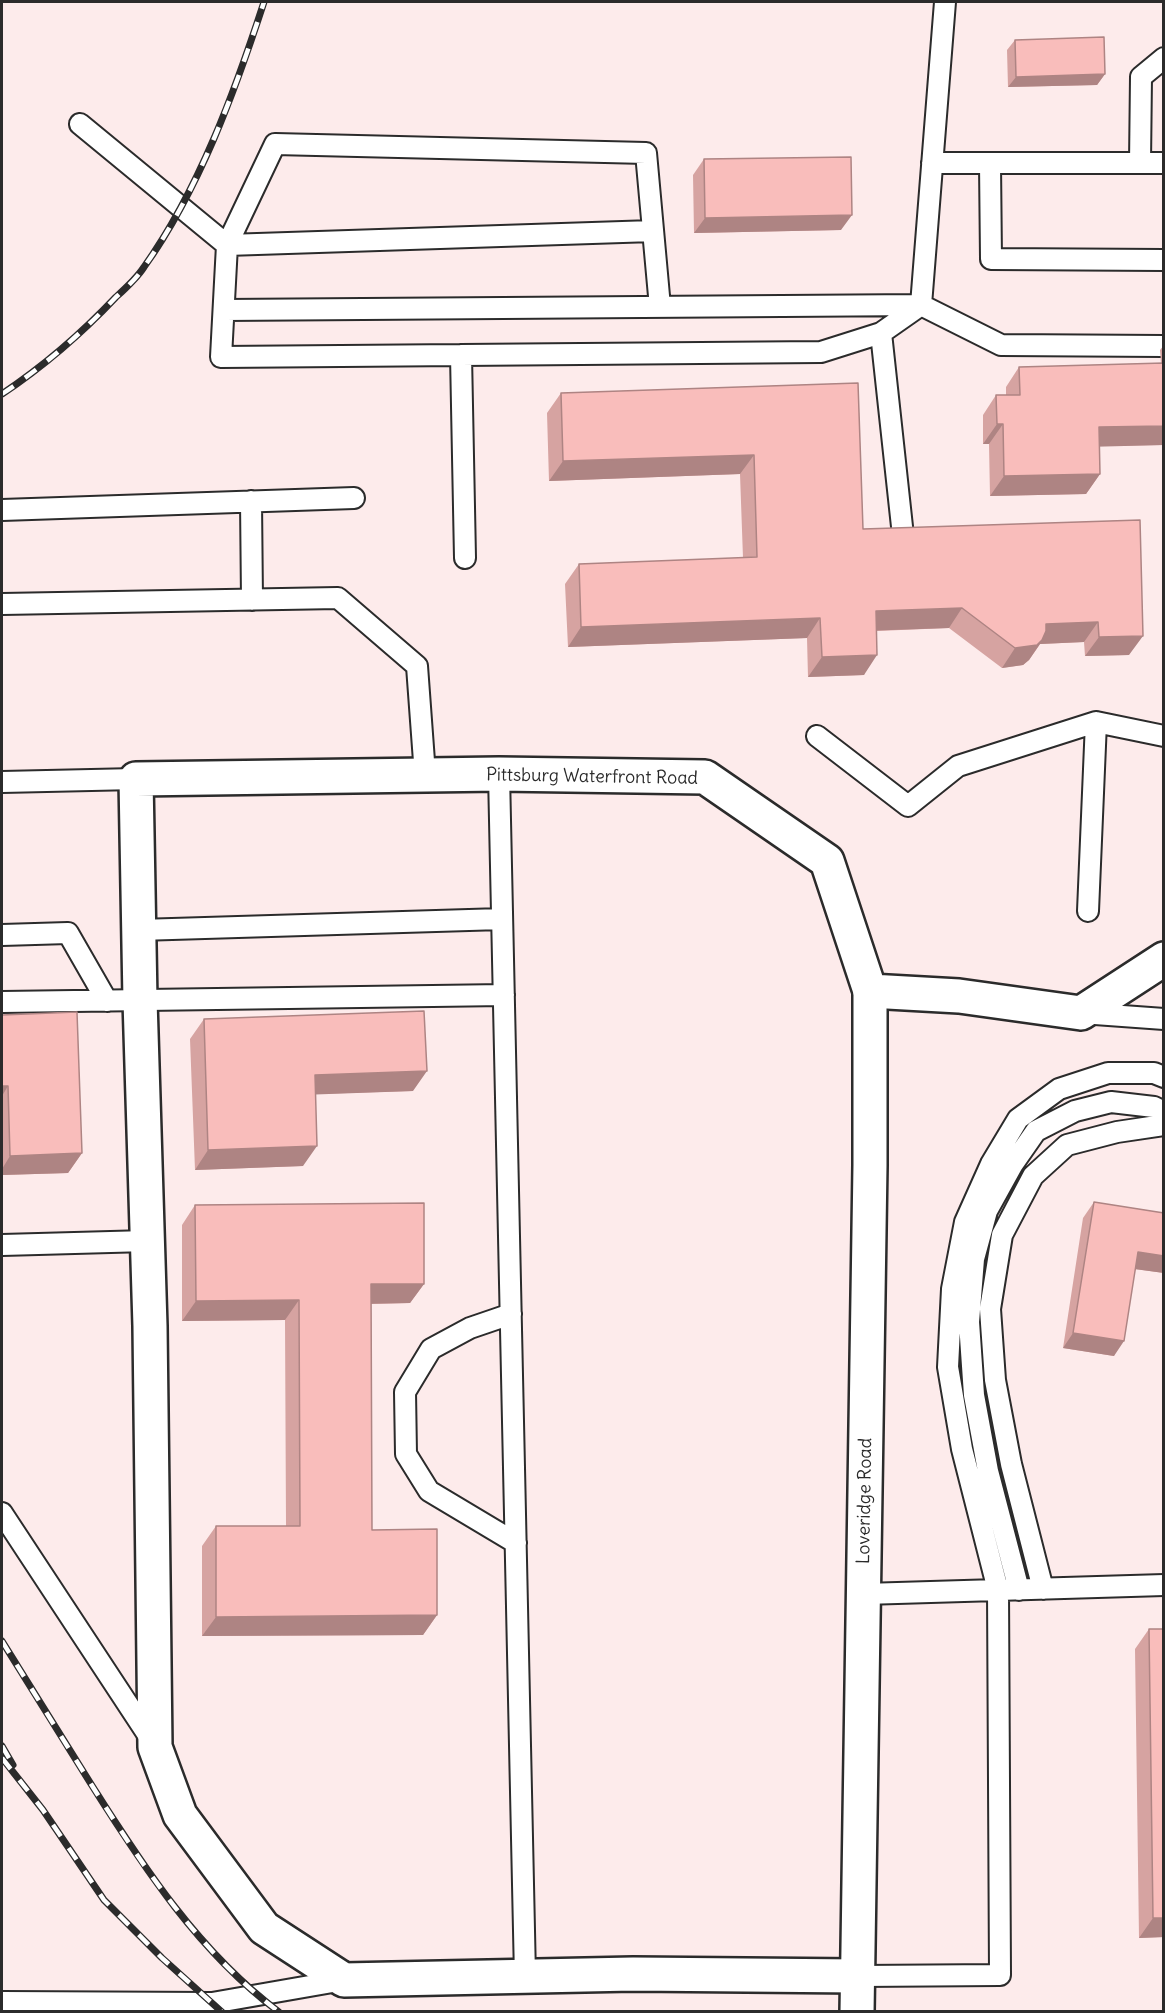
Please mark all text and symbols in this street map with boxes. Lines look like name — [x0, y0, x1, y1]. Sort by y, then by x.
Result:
street label: Pittsburg Waterfront Road — [486, 764, 698, 790]
street label: Loveridge Road — [853, 1438, 877, 1564]

